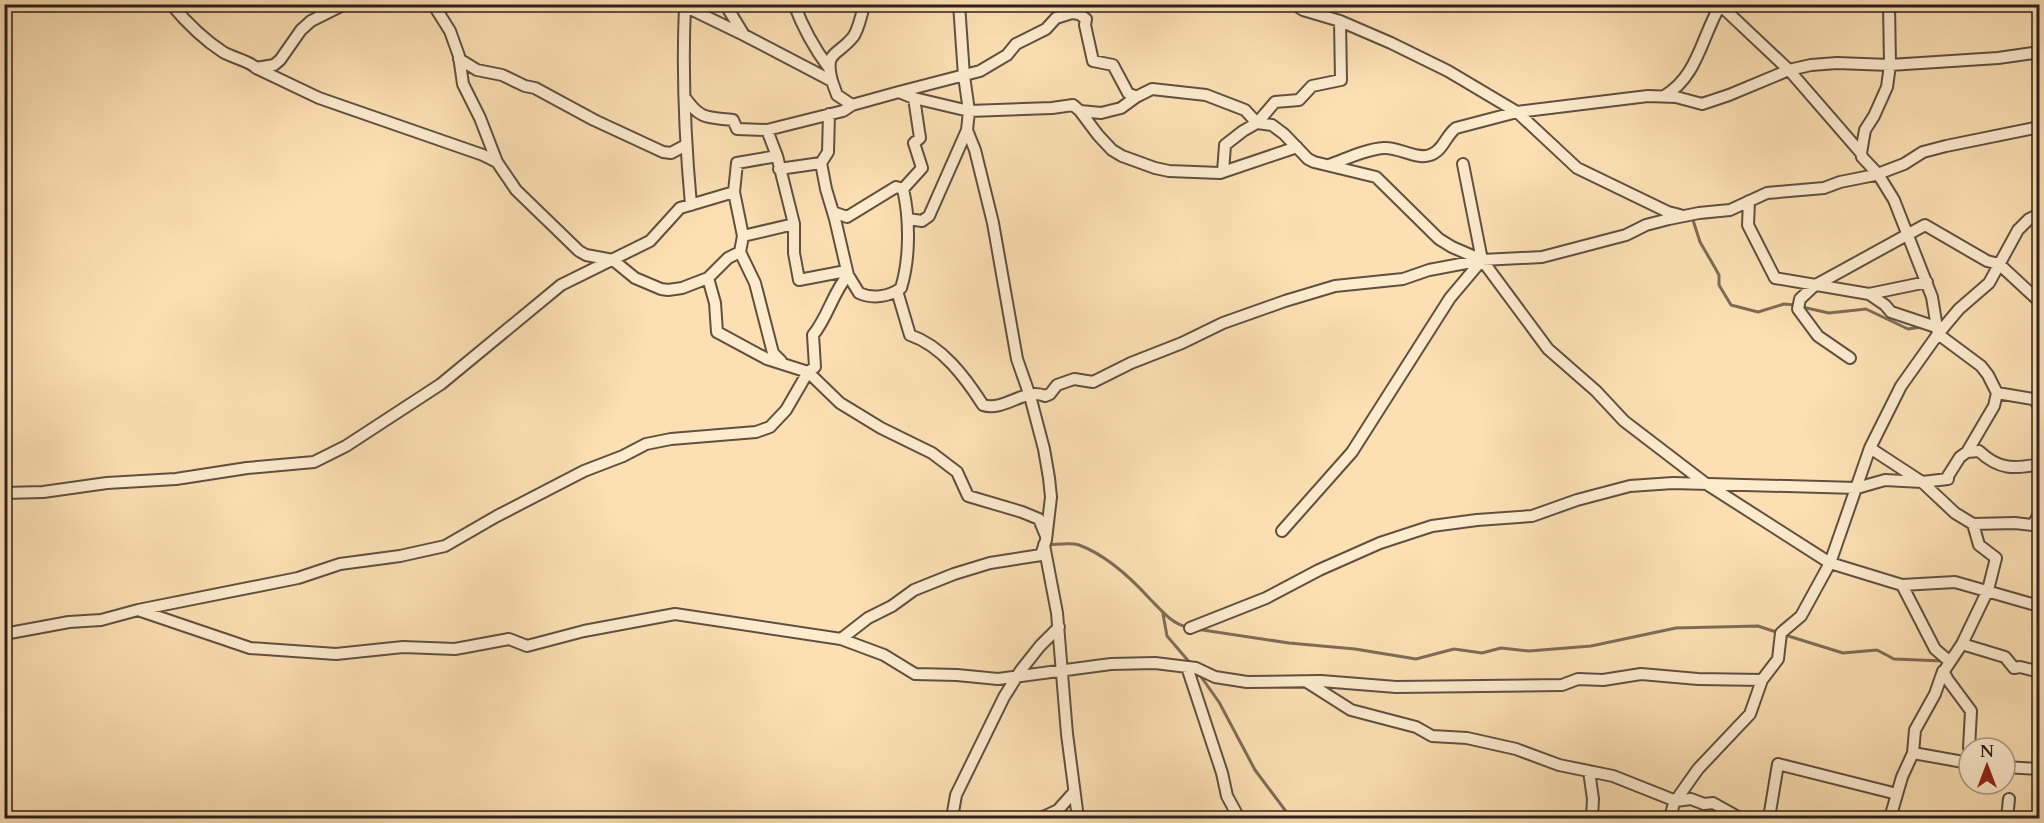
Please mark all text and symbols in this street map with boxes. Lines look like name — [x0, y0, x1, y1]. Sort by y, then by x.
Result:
north arrow — [1957, 736, 2017, 796]
text: N — [1980, 741, 1994, 763]

